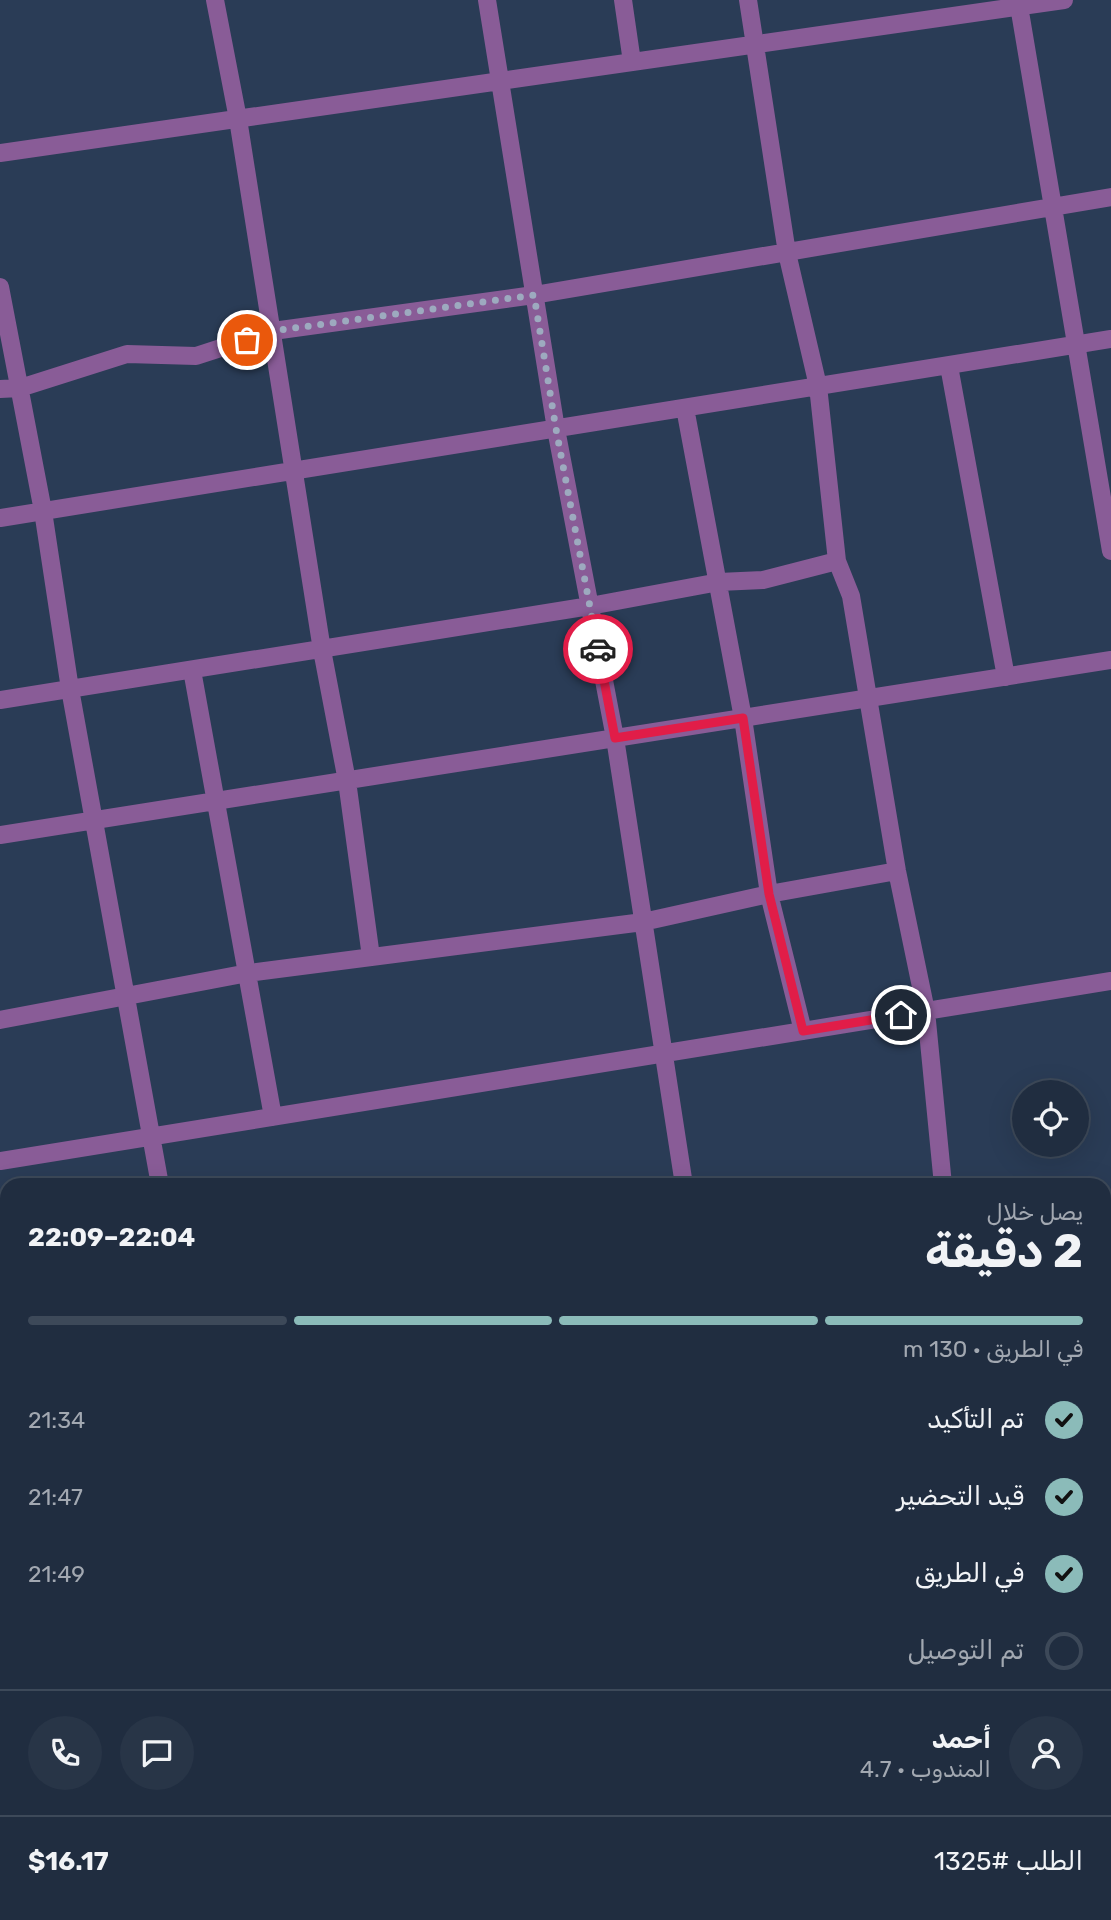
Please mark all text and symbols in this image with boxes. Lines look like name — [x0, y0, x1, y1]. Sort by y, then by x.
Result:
pin — [217, 310, 277, 370]
icon: bag — [228, 321, 266, 359]
courier — [563, 614, 633, 684]
icon: car — [579, 630, 617, 668]
pin — [871, 985, 931, 1045]
icon: home — [882, 996, 920, 1034]
map controls — [1012, 1080, 1089, 1157]
button: locate — [1012, 1080, 1089, 1157]
text: يصل خلال — [987, 1198, 1083, 1226]
text: 22:04–22:09 — [28, 1222, 195, 1253]
text: 2 دقيقة — [925, 1224, 1083, 1279]
text: في الطريق · 130 m — [903, 1335, 1083, 1363]
icon: check — [1045, 1401, 1083, 1439]
text: تم التأكيد — [927, 1404, 1024, 1435]
text: 21:34 — [28, 1406, 85, 1434]
icon: check — [1045, 1478, 1083, 1516]
text: قيد التحضير — [897, 1481, 1024, 1512]
text: 21:47 — [28, 1483, 83, 1511]
icon: check — [1045, 1555, 1083, 1593]
text: في الطريق — [915, 1558, 1024, 1589]
text: 21:49 — [28, 1560, 85, 1588]
text: تم التوصيل — [907, 1635, 1024, 1666]
button: phone — [28, 1716, 102, 1790]
button: chat — [120, 1716, 194, 1790]
button: person — [1009, 1716, 1083, 1790]
text: أحمد — [932, 1724, 991, 1755]
text: المندوب · 4.7 — [860, 1755, 991, 1783]
text: $16.17 — [28, 1846, 109, 1877]
text: الطلب #1325 — [934, 1846, 1083, 1877]

